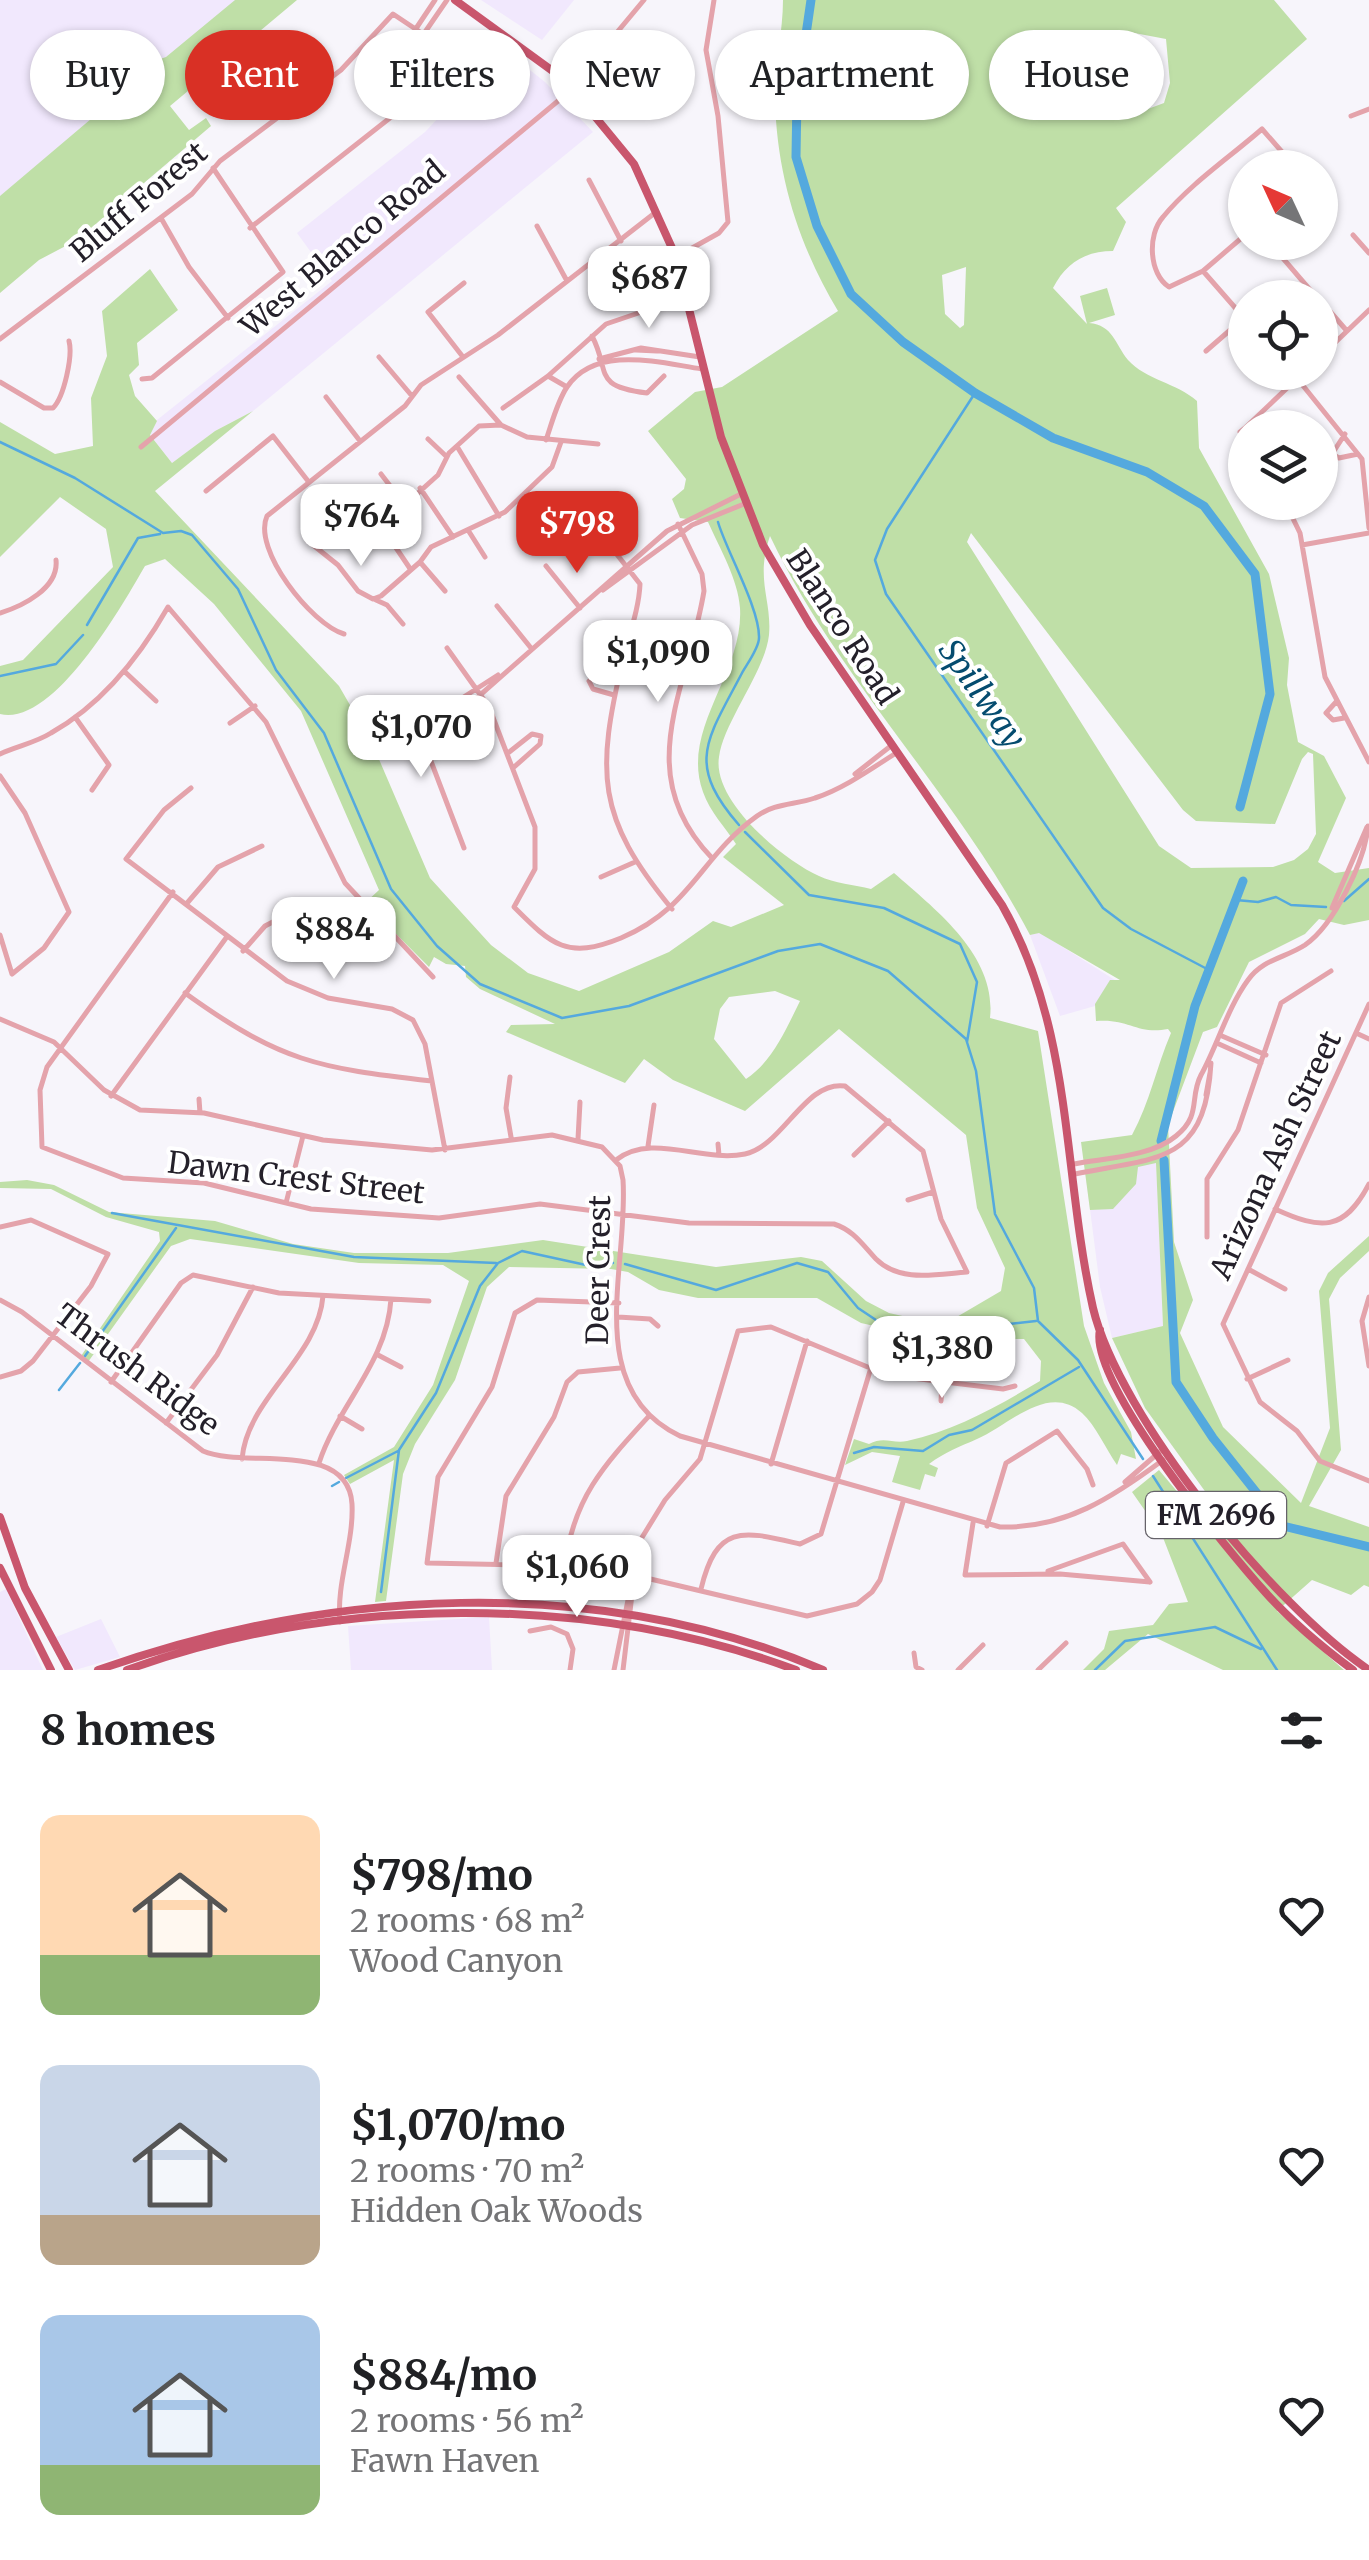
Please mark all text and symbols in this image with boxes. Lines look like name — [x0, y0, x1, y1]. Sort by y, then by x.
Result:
chip: Buy — [30, 30, 165, 120]
chip: Rent — [185, 30, 334, 120]
chip: Filters — [354, 30, 530, 120]
chip: New — [550, 30, 695, 120]
chip: Apartment — [715, 30, 969, 120]
chip: House — [989, 30, 1164, 120]
street label: Bluff Forest — [62, 133, 215, 270]
north arrow — [1228, 150, 1338, 260]
map controls — [1228, 150, 1338, 520]
street label: West Blanco Road — [232, 152, 452, 346]
pin: $687 — [590, 246, 708, 331]
text: $687 — [610, 258, 688, 298]
button: locate — [1228, 280, 1338, 390]
button: layers — [1228, 410, 1338, 520]
pin: $764 — [302, 484, 420, 569]
pin: $798 — [518, 491, 636, 576]
text: $764 — [322, 496, 400, 536]
text: $798 — [538, 503, 616, 543]
street label: Blanco Road — [779, 542, 907, 711]
pin: $1,090 — [577, 620, 739, 705]
text: $1,090 — [605, 632, 711, 672]
water label: Spillway — [930, 632, 1034, 756]
pin: $1,070 — [340, 695, 502, 780]
text: $1,070 — [370, 707, 473, 747]
pin: $884 — [275, 897, 393, 982]
text: $884 — [294, 909, 374, 949]
street label: Arizona Ash Street — [1200, 1024, 1349, 1286]
street label: Dawn Crest Street — [165, 1142, 427, 1212]
street label: Deer Crest — [578, 1194, 618, 1345]
street label: Thrush Ridge — [48, 1295, 227, 1443]
pin: $1,380 — [861, 1316, 1023, 1401]
text: $1,380 — [890, 1328, 994, 1368]
road number: FM 2696 — [1146, 1492, 1286, 1538]
pin: $1,060 — [496, 1535, 658, 1620]
text: $1,060 — [524, 1547, 630, 1587]
icon: filters — [1274, 1703, 1329, 1758]
text: 8 homes — [40, 1704, 216, 1756]
text: $798/mo — [350, 1849, 533, 1901]
icon: home — [120, 1855, 240, 1975]
icon: heart — [1274, 1888, 1329, 1943]
text: 2 rooms · 68 m² — [350, 1901, 584, 1941]
text: Wood Canyon — [350, 1941, 563, 1981]
text: $1,070/mo — [350, 2099, 565, 2151]
icon: home — [120, 2105, 240, 2225]
icon: heart — [1274, 2138, 1329, 2193]
text: 2 rooms · 70 m² — [350, 2151, 584, 2191]
text: Hidden Oak Woods — [350, 2191, 643, 2231]
text: $884/mo — [350, 2349, 537, 2401]
icon: home — [120, 2355, 240, 2475]
icon: heart — [1274, 2388, 1329, 2443]
text: 2 rooms · 56 m² — [350, 2401, 584, 2441]
text: Fawn Haven — [350, 2441, 540, 2481]

